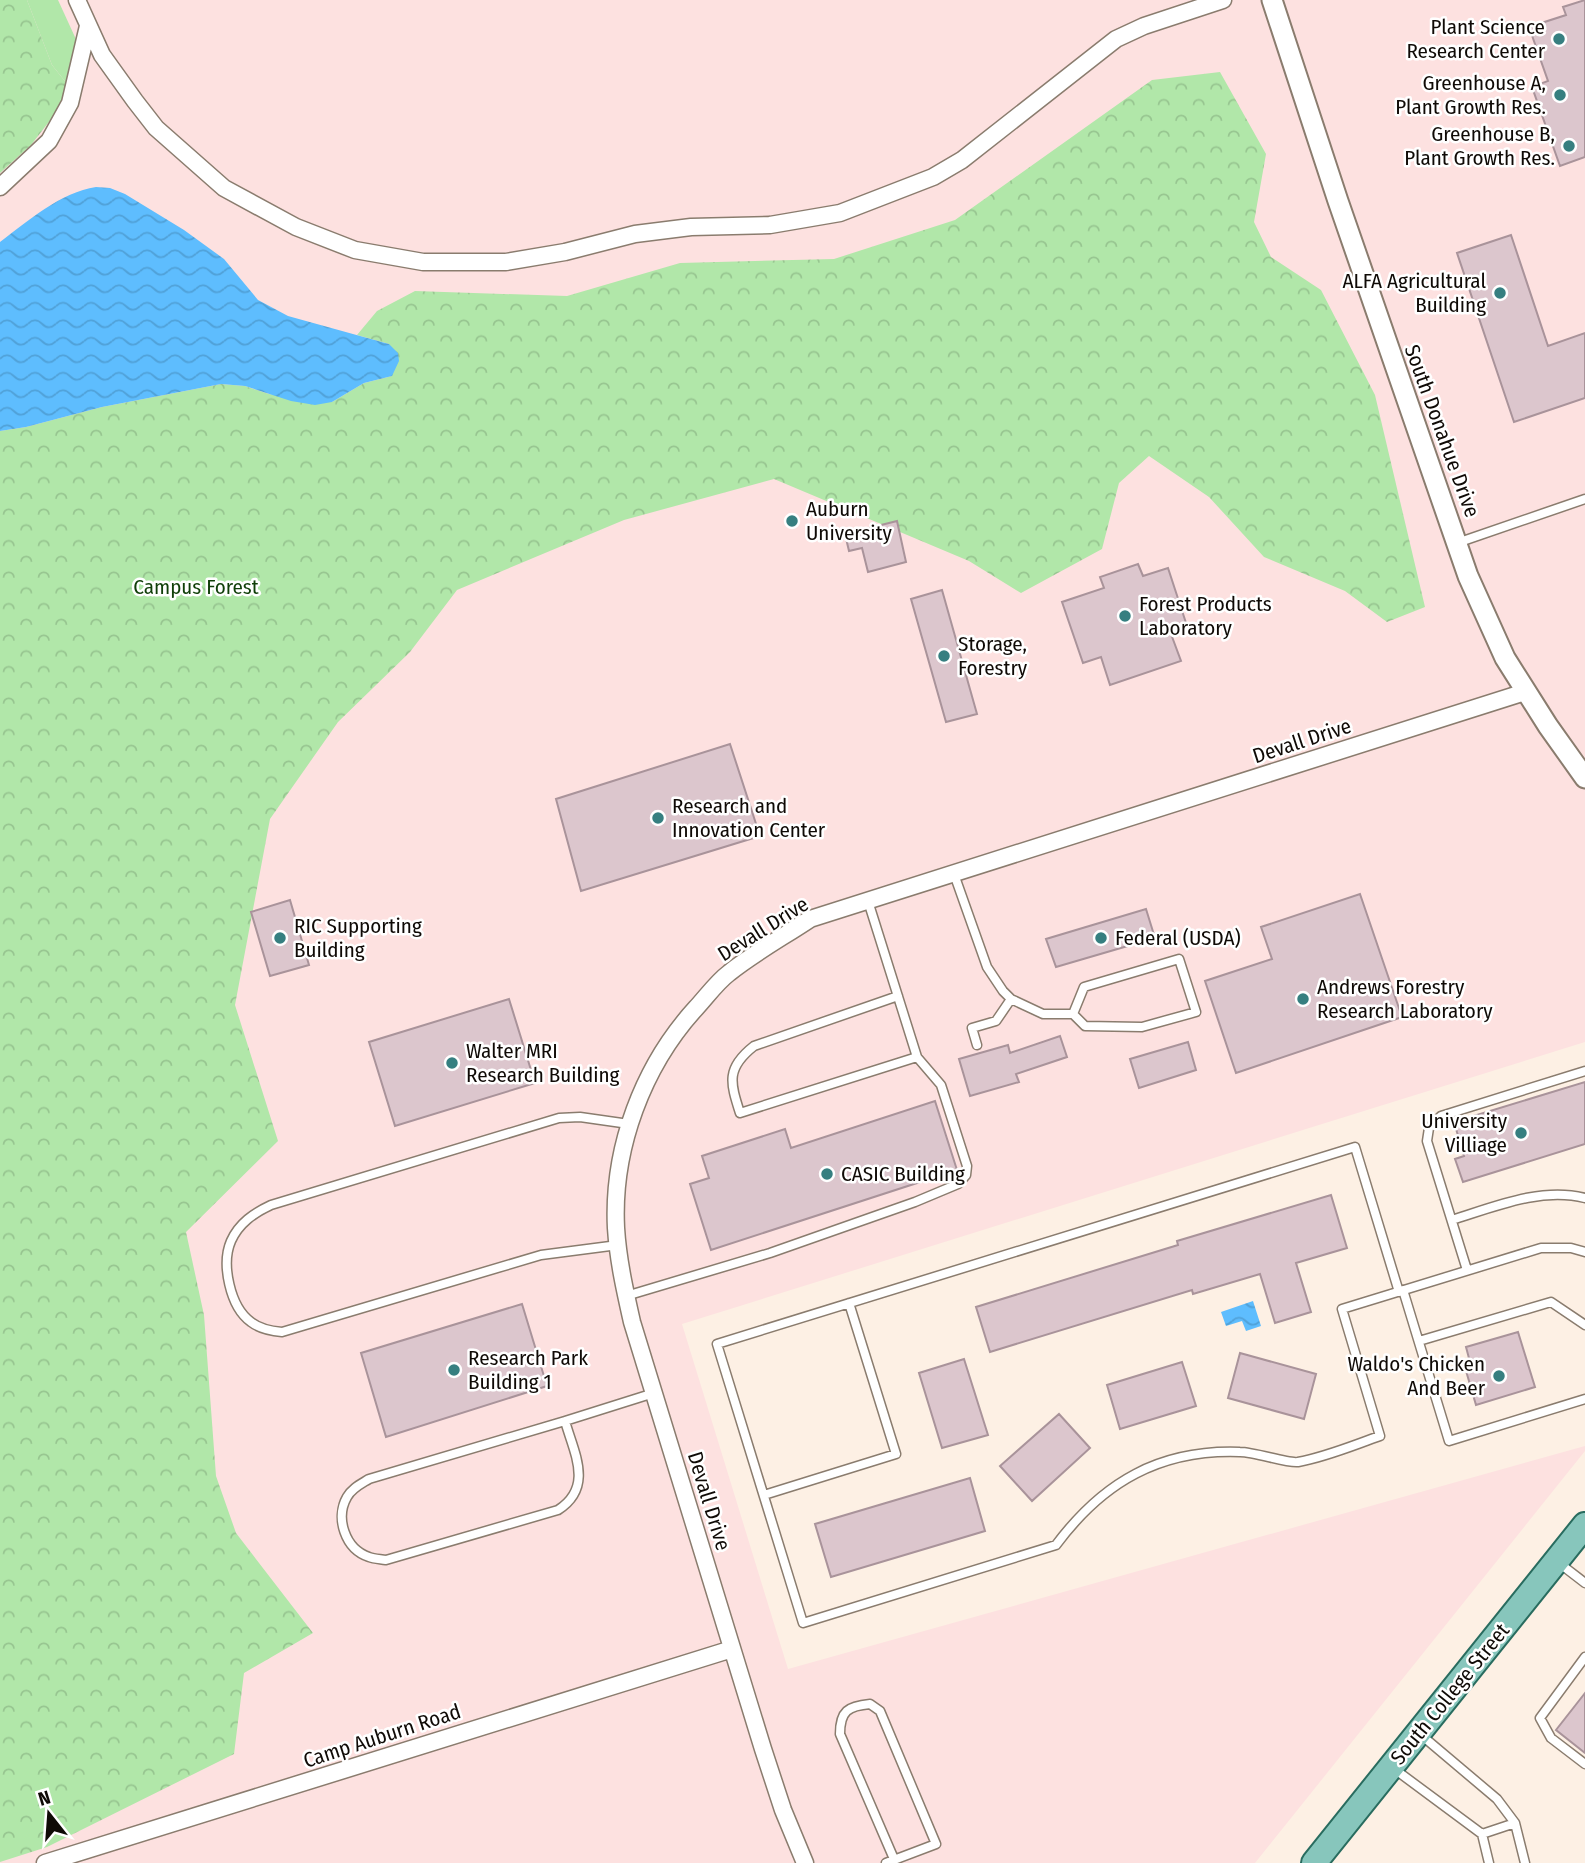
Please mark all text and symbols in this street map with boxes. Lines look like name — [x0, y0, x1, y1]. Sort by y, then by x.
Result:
place label: Plant Science Research Center — [1406, 14, 1546, 64]
marker: Plant Science Research Center — [1551, 31, 1567, 47]
place label: Greenhouse A, Plant Growth Res. — [1395, 70, 1546, 120]
marker: Greenhouse A, Plant Growth Res. — [1552, 87, 1568, 103]
place label: Greenhouse B, Plant Growth Res. — [1404, 121, 1555, 171]
marker: Greenhouse B, Plant Growth Res. — [1561, 138, 1577, 154]
place label: ALFA Agricultural Building — [1342, 268, 1486, 318]
marker: ALFA Agricultural Building — [1492, 285, 1508, 301]
street label: South Donahue Drive — [1399, 341, 1485, 521]
place label: Auburn University — [806, 496, 892, 546]
marker: Auburn University — [784, 513, 800, 529]
park label: Campus Forest — [133, 574, 259, 600]
place label: Forest Products Laboratory — [1139, 591, 1272, 641]
marker: Forest Products Laboratory — [1117, 608, 1133, 624]
place label: Storage, Forestry — [958, 631, 1028, 681]
marker: Storage, Forestry — [936, 648, 952, 664]
street label: Devall Drive — [1249, 713, 1355, 769]
place label: Research and Innovation Center — [672, 793, 826, 843]
marker: Research and Innovation Center — [650, 810, 666, 826]
street label: Devall Drive — [713, 891, 813, 967]
place label: RIC Supporting Building — [294, 913, 422, 963]
place label: Federal (USDA) — [1115, 925, 1241, 951]
marker: RIC Supporting Building — [272, 930, 288, 946]
marker: Federal (USDA) — [1093, 930, 1109, 946]
place label: Andrews Forestry Research Laboratory — [1317, 974, 1493, 1024]
marker: Andrews Forestry Research Laboratory — [1295, 991, 1311, 1007]
place label: Walter MRI Research Building — [466, 1038, 619, 1088]
marker: Walter MRI Research Building — [444, 1055, 460, 1071]
place label: University Villiage — [1421, 1108, 1508, 1158]
marker: University Villiage — [1513, 1125, 1529, 1141]
place label: CASIC Building — [841, 1161, 965, 1187]
marker: CASIC Building — [819, 1166, 835, 1182]
place label: Research Park Building 1 — [468, 1345, 588, 1395]
place label: Waldo's Chicken And Beer — [1348, 1351, 1486, 1401]
marker: Research Park Building 1 — [446, 1362, 462, 1378]
marker: Waldo's Chicken And Beer — [1491, 1368, 1507, 1384]
street label: Devall Drive — [682, 1448, 736, 1554]
street label: South College Street — [1385, 1618, 1515, 1770]
street label: Camp Auburn Road — [300, 1698, 464, 1774]
north arrow — [14, 1779, 84, 1849]
text: N — [35, 1786, 53, 1811]

